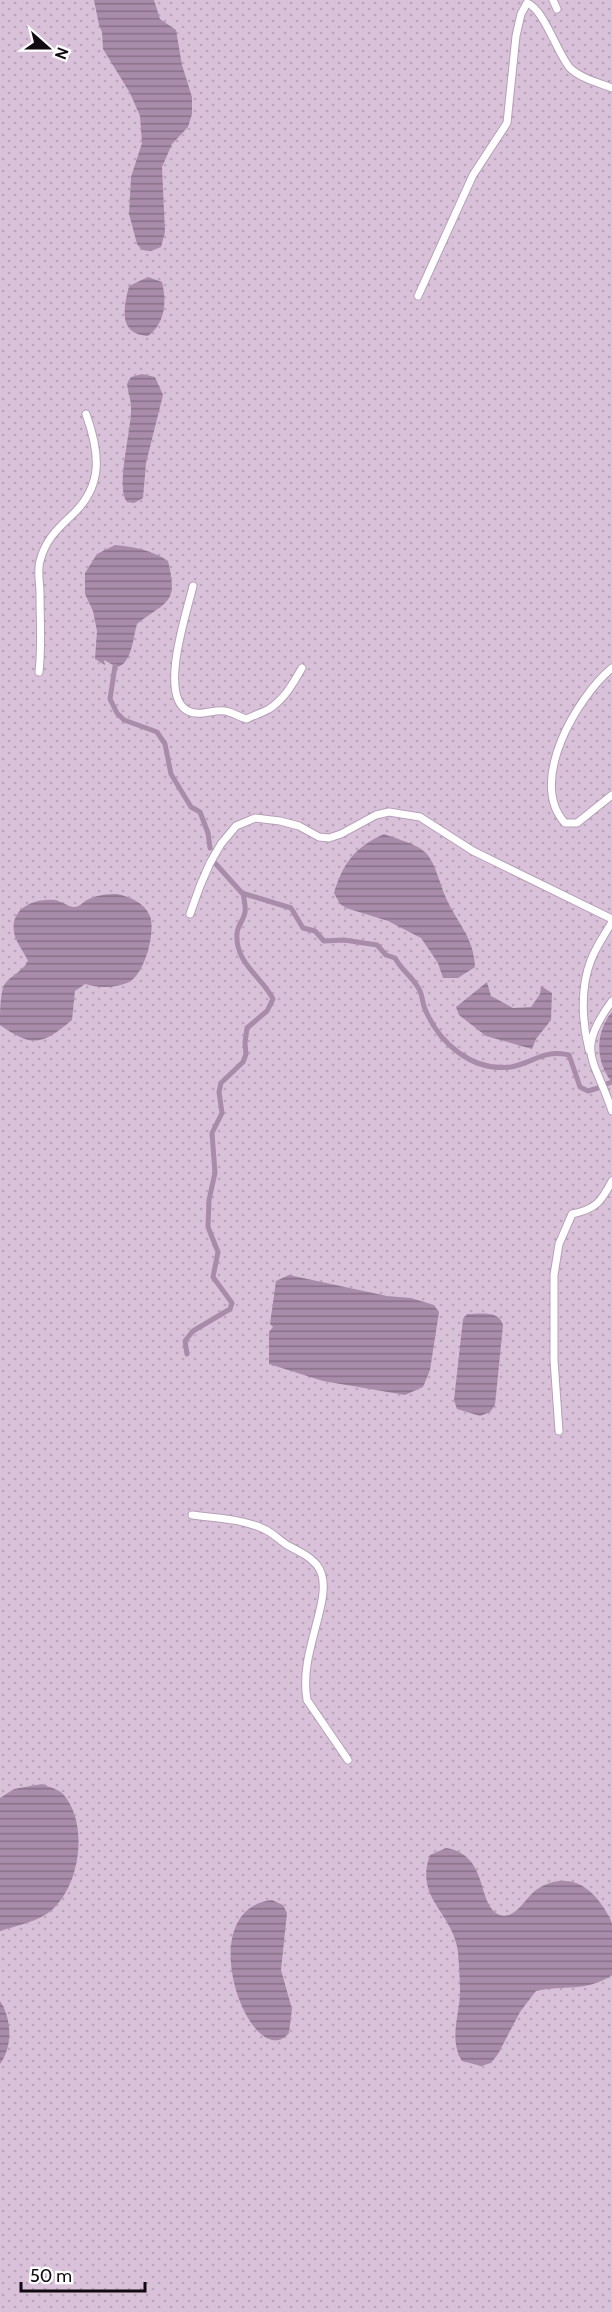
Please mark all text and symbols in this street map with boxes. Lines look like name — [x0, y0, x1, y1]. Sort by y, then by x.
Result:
north arrow — [18, 18, 78, 78]
text: N — [51, 45, 72, 62]
scale bar — [21, 2255, 146, 2293]
text: 50 m — [30, 2265, 72, 2287]

